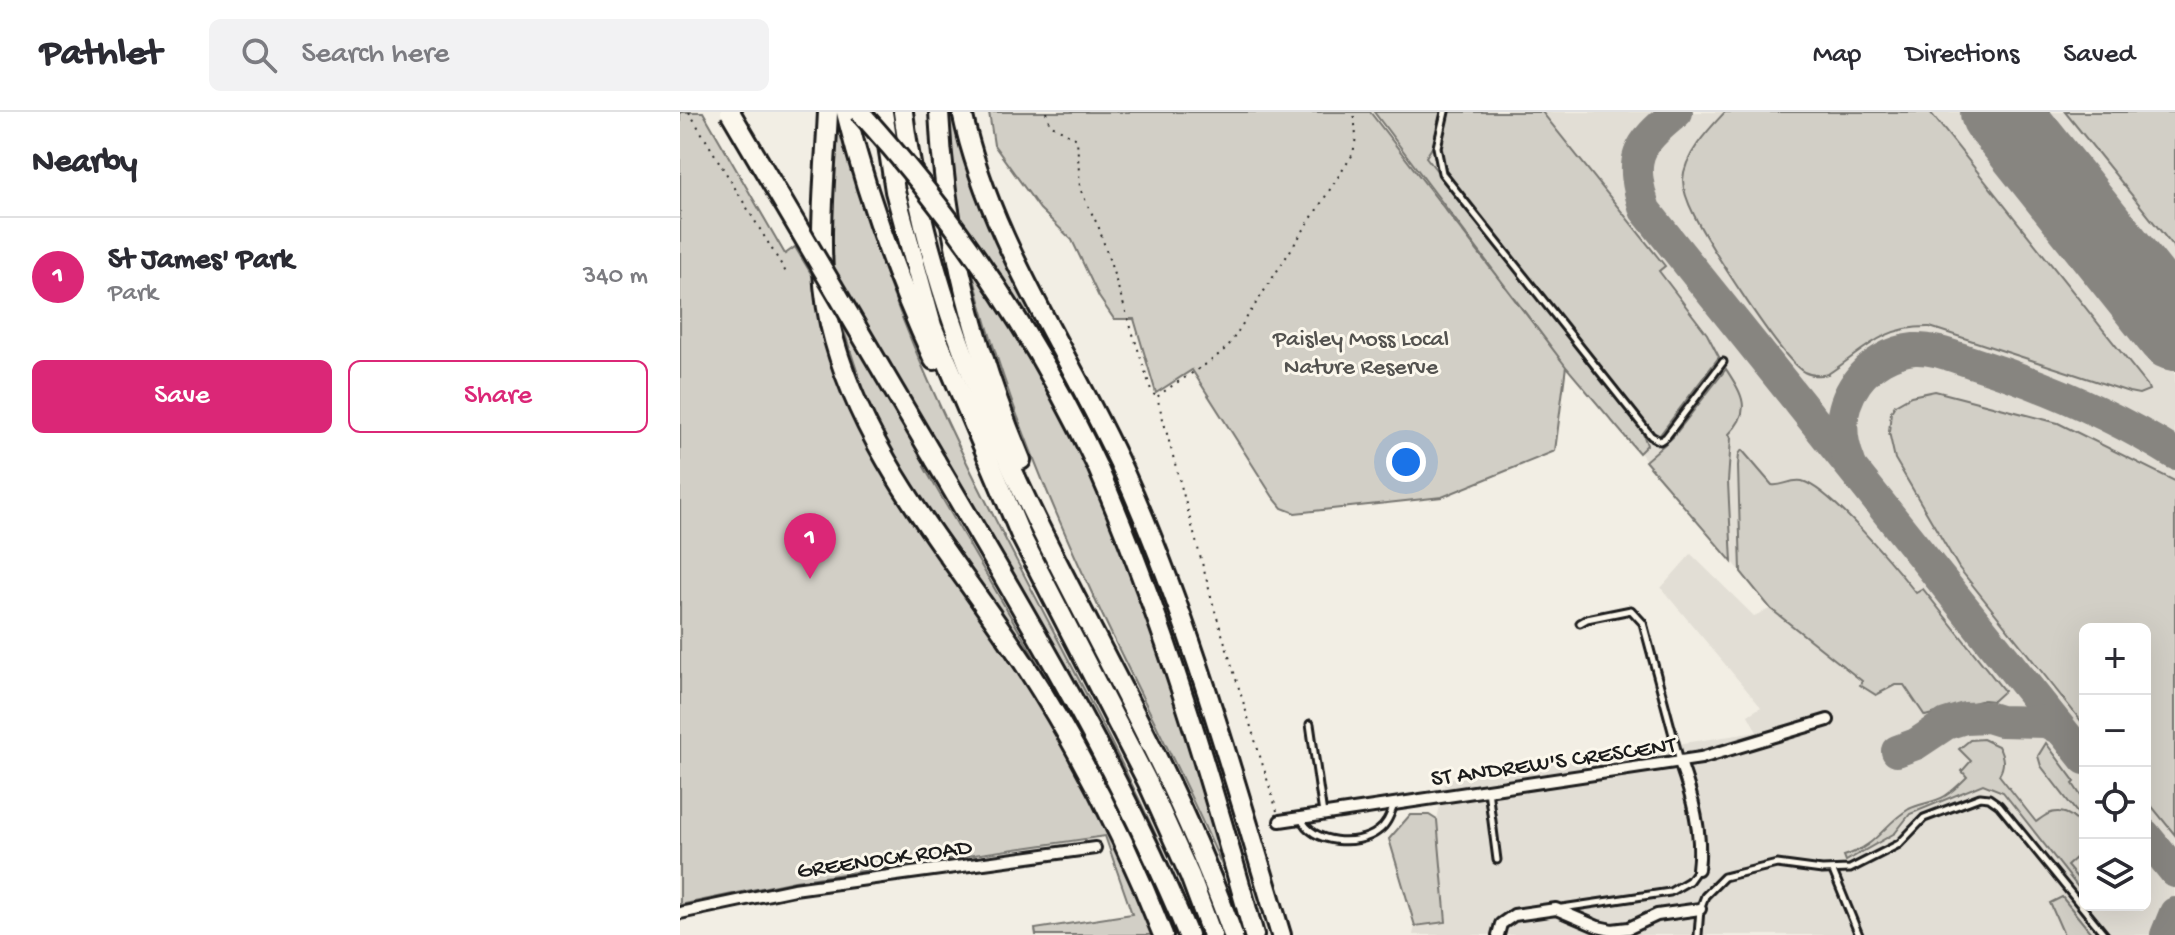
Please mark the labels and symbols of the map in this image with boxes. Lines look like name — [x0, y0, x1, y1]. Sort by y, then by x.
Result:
park label: Paisley Moss Local Nature Reserve — [1272, 326, 1449, 383]
your location — [1386, 442, 1426, 482]
pin: 1 — [784, 513, 836, 579]
street label: ST ANDREW'S CRESCENT — [1429, 732, 1679, 795]
street label: GREENOCK ROAD — [795, 834, 974, 887]

